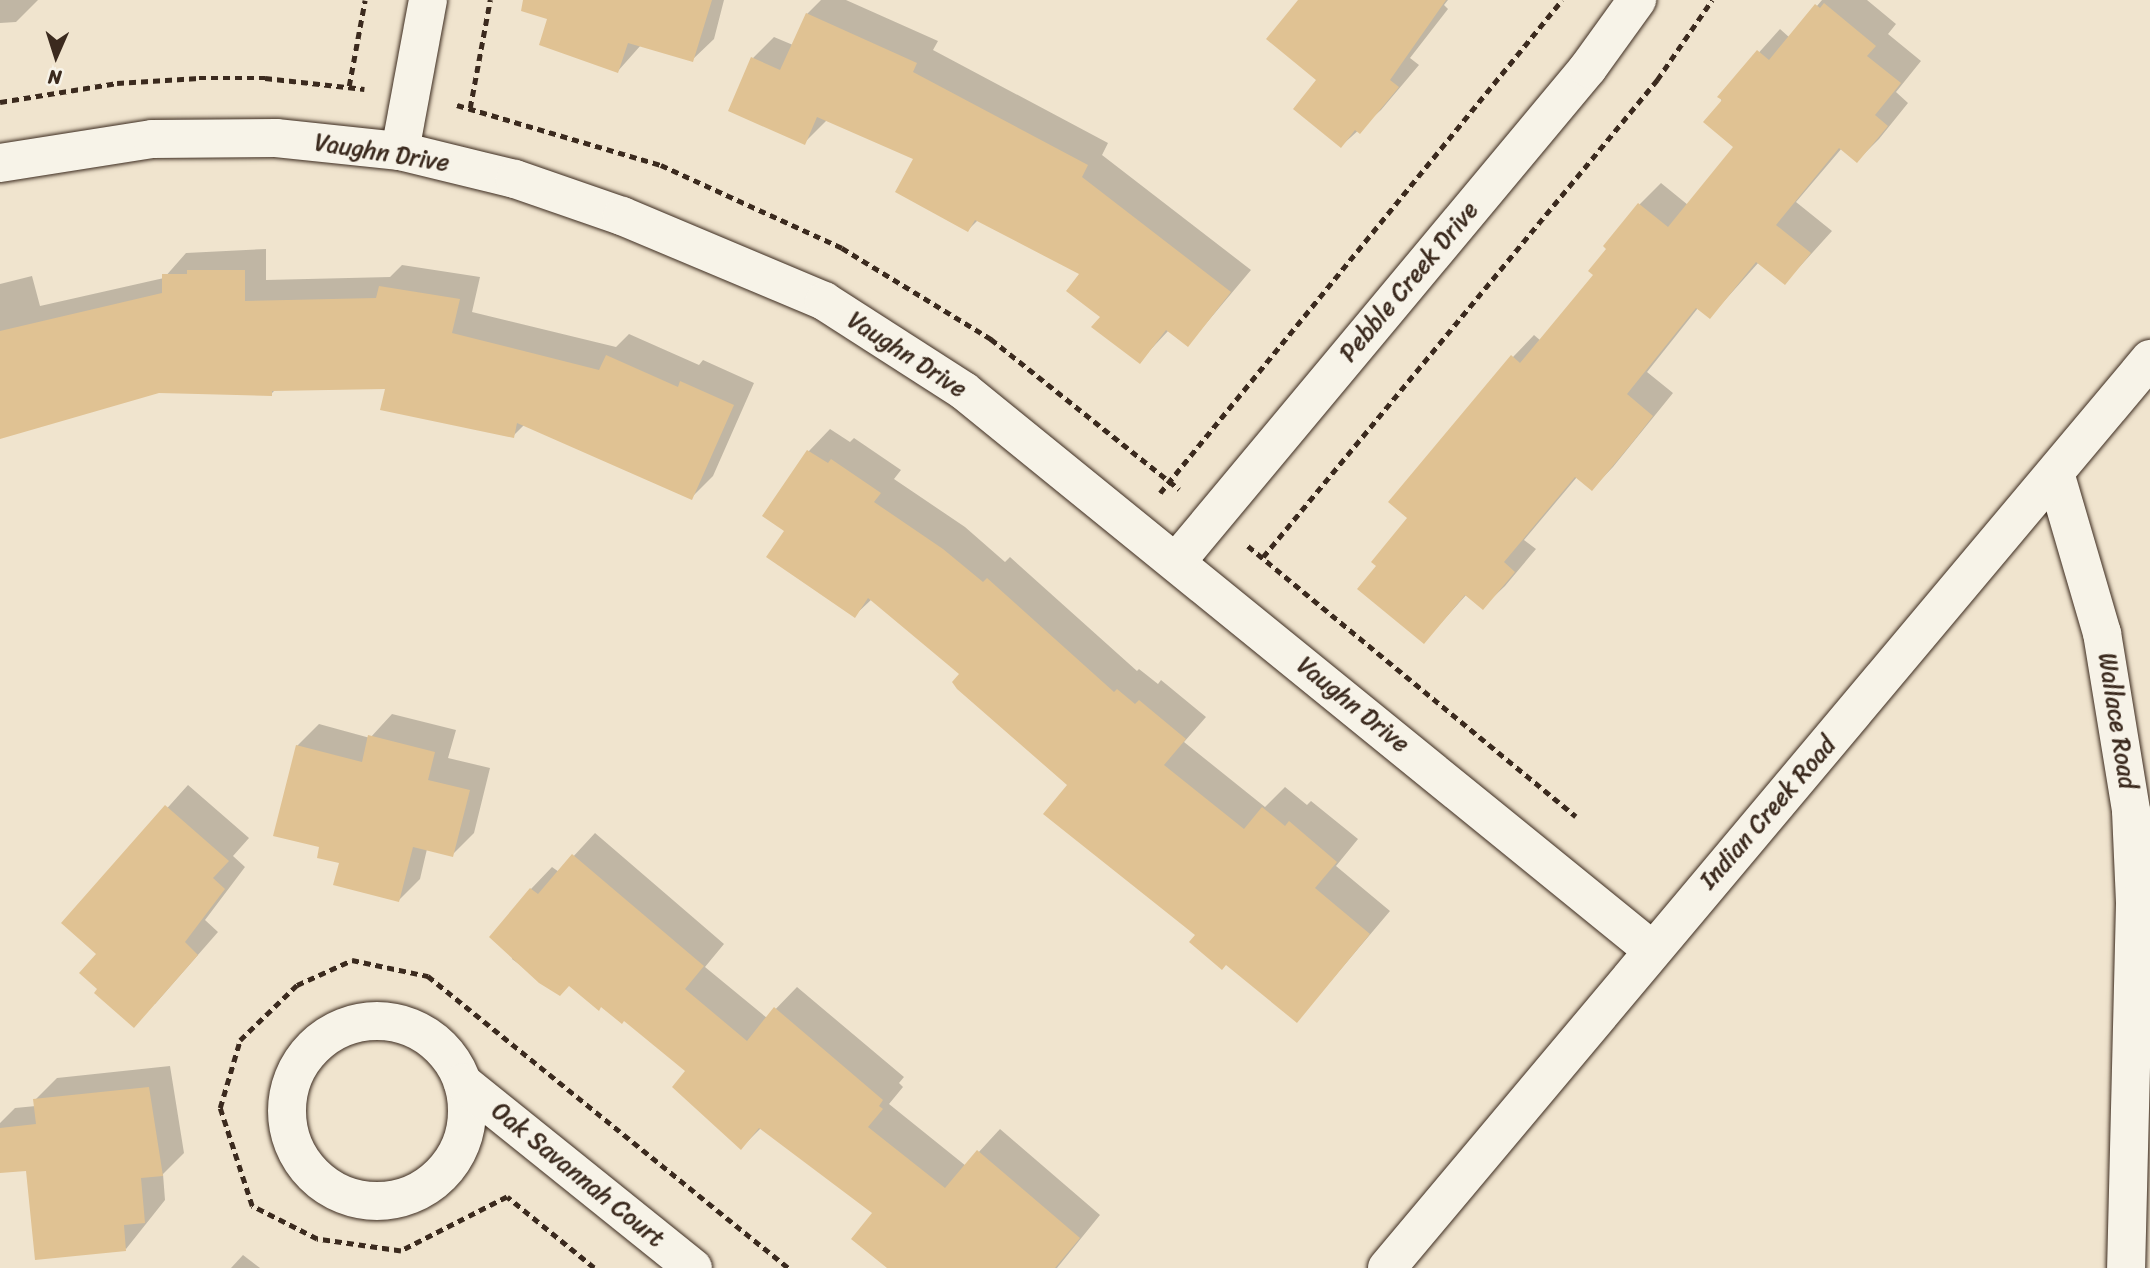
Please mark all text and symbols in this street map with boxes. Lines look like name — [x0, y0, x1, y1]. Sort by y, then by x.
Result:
north arrow — [21, 21, 91, 91]
text: N — [47, 61, 62, 94]
street label: Vaughn Drive — [313, 128, 451, 178]
street label: Pebble Creek Drive — [1333, 196, 1485, 368]
street label: Vaughn Drive — [842, 306, 972, 404]
street label: Vaughn Drive — [1291, 651, 1415, 759]
street label: Wallace Road — [2092, 651, 2142, 791]
street label: Indian Creek Road — [1694, 731, 1842, 895]
street label: Oak Savannah Court — [486, 1096, 670, 1254]

